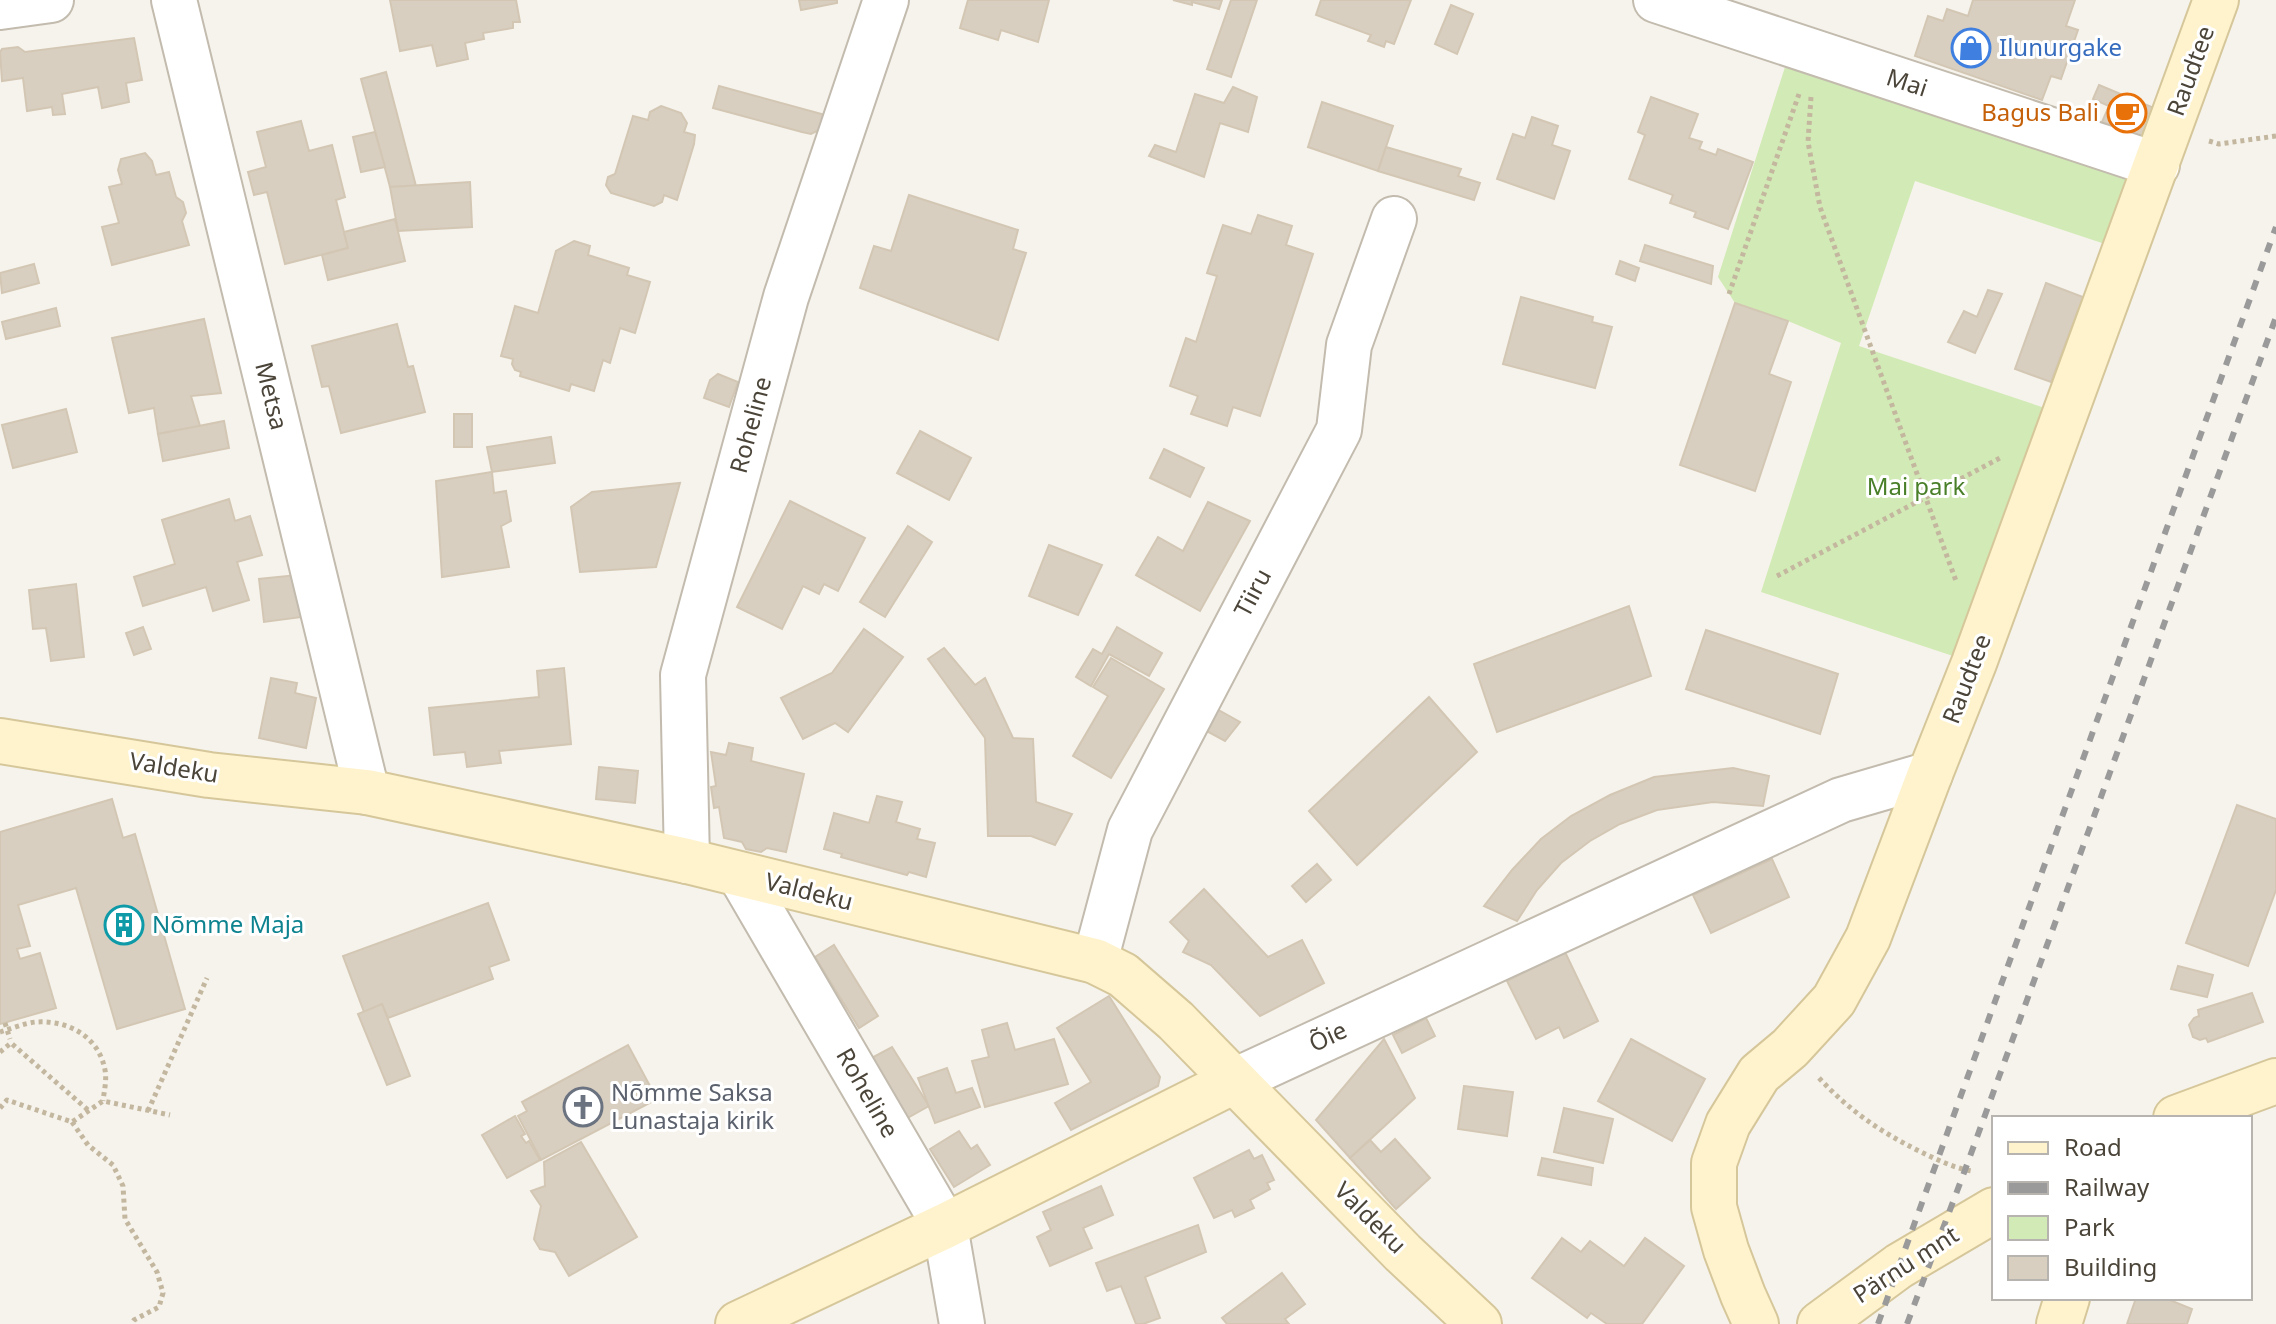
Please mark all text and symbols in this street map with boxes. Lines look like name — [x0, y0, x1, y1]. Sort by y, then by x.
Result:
street label: Raudtee — [2158, 21, 2221, 120]
shop icon: Ilunurgake — [1950, 27, 1992, 69]
place label: Ilunurgake — [1999, 30, 2122, 63]
street label: Mai — [1883, 59, 1932, 104]
cafe icon: Bagus Bali — [2106, 92, 2148, 134]
place label: Bagus Bali — [1981, 95, 2099, 128]
street label: Metsa — [248, 358, 297, 433]
street label: Roheline — [721, 373, 778, 476]
park label: Mai park — [1867, 469, 1965, 502]
street label: Tiiru — [1225, 562, 1278, 622]
street label: Raudtee — [1933, 629, 1998, 728]
street label: Valdeku — [127, 743, 221, 790]
street label: Valdeku — [762, 864, 857, 917]
building icon: Nõmme Maja — [103, 904, 145, 946]
place label: Nõmme Maja — [152, 907, 304, 940]
street label: Õie — [1303, 1013, 1352, 1059]
street label: Roheline — [829, 1041, 907, 1143]
place label: Nõmme Saksa Lunastaja kirik — [611, 1075, 774, 1136]
church icon: Nõmme Saksa Lunastaja kirik — [562, 1086, 604, 1128]
legend — [1992, 1116, 2252, 1300]
text: Road — [2064, 1130, 2122, 1163]
text: Railway — [2064, 1170, 2150, 1203]
street label: Valdeku — [1328, 1174, 1414, 1260]
text: Park — [2064, 1210, 2115, 1243]
street label: Pärnu mnt — [1846, 1217, 1965, 1310]
text: Building — [2064, 1250, 2157, 1283]

